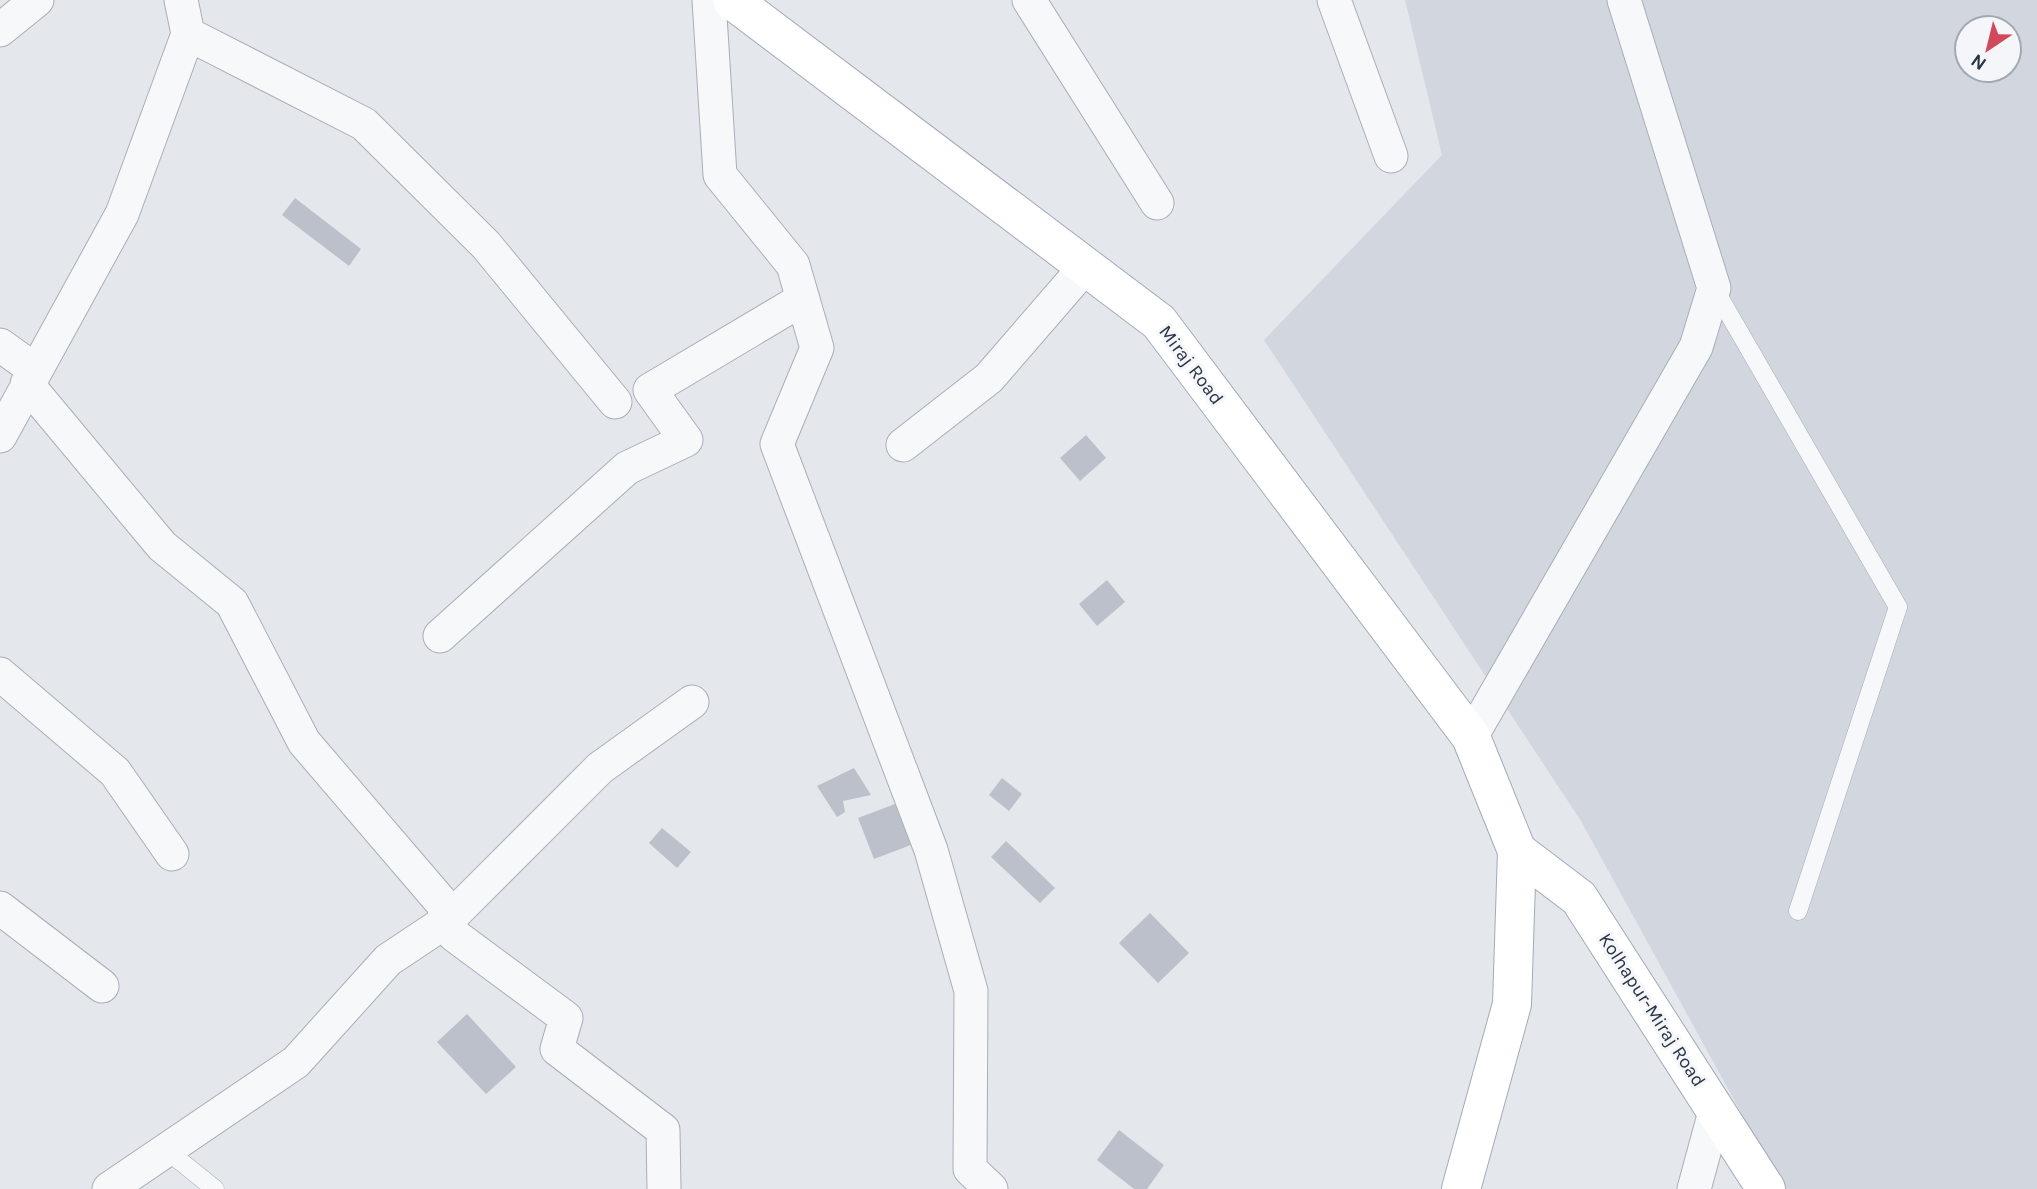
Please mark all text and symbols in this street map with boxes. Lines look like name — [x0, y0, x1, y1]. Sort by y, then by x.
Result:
north arrow — [1953, 14, 2023, 84]
text: N — [1967, 49, 1991, 75]
street label: Miraj Road — [1154, 321, 1228, 409]
street label: Kolhapur-Miraj Road — [1594, 929, 1710, 1091]

